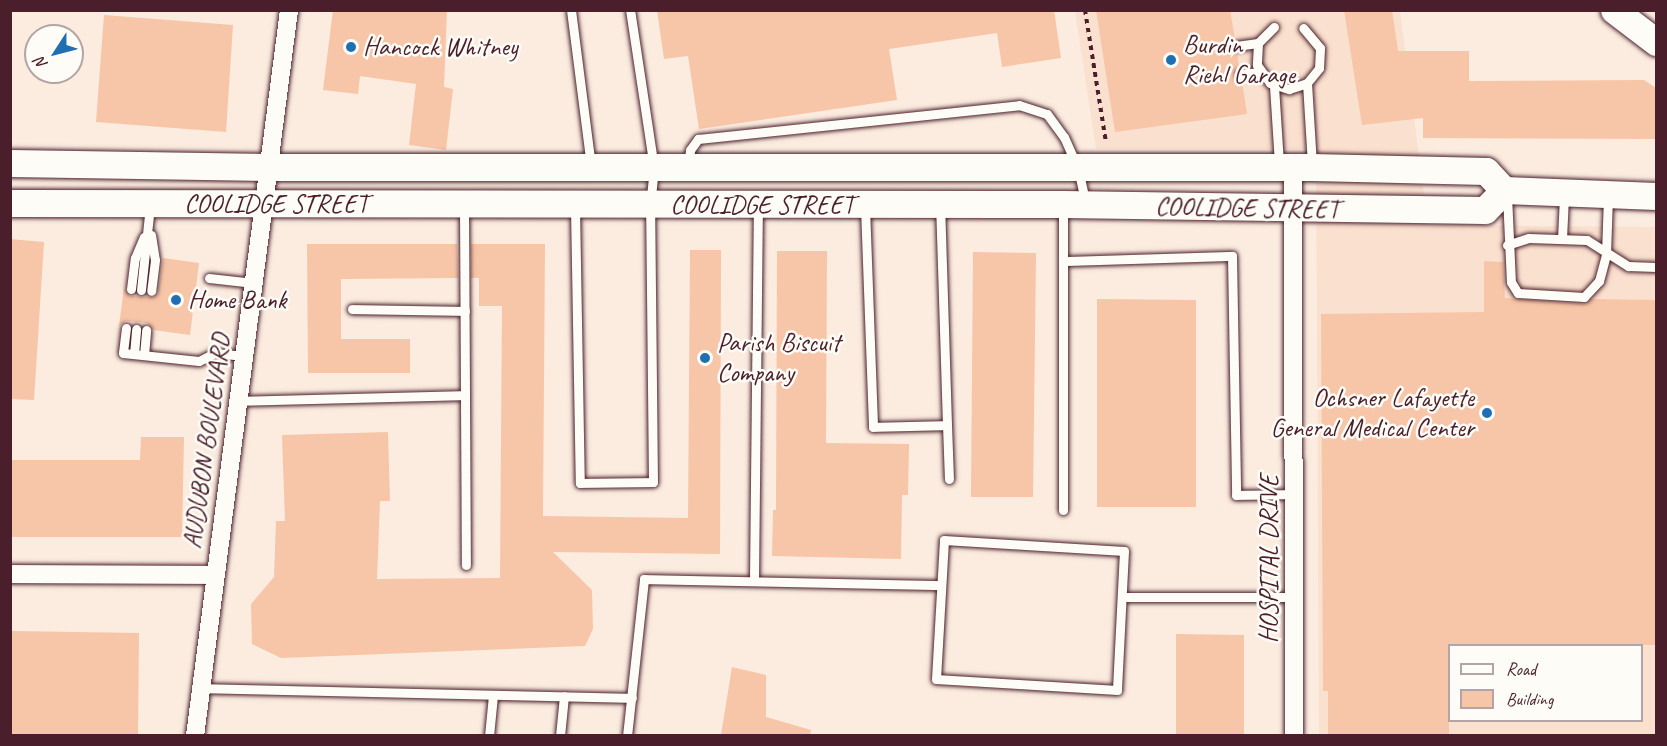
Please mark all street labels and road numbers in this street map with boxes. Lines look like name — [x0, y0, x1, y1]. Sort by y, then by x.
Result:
street label: COOLIDGE STREET — [184, 188, 368, 220]
street label: COOLIDGE STREET — [670, 189, 854, 221]
street label: COOLIDGE STREET — [1155, 191, 1339, 225]
street label: AUDUBON BOULEVARD — [177, 332, 237, 550]
street label: HOSPITAL DRIVE — [1253, 475, 1285, 643]

